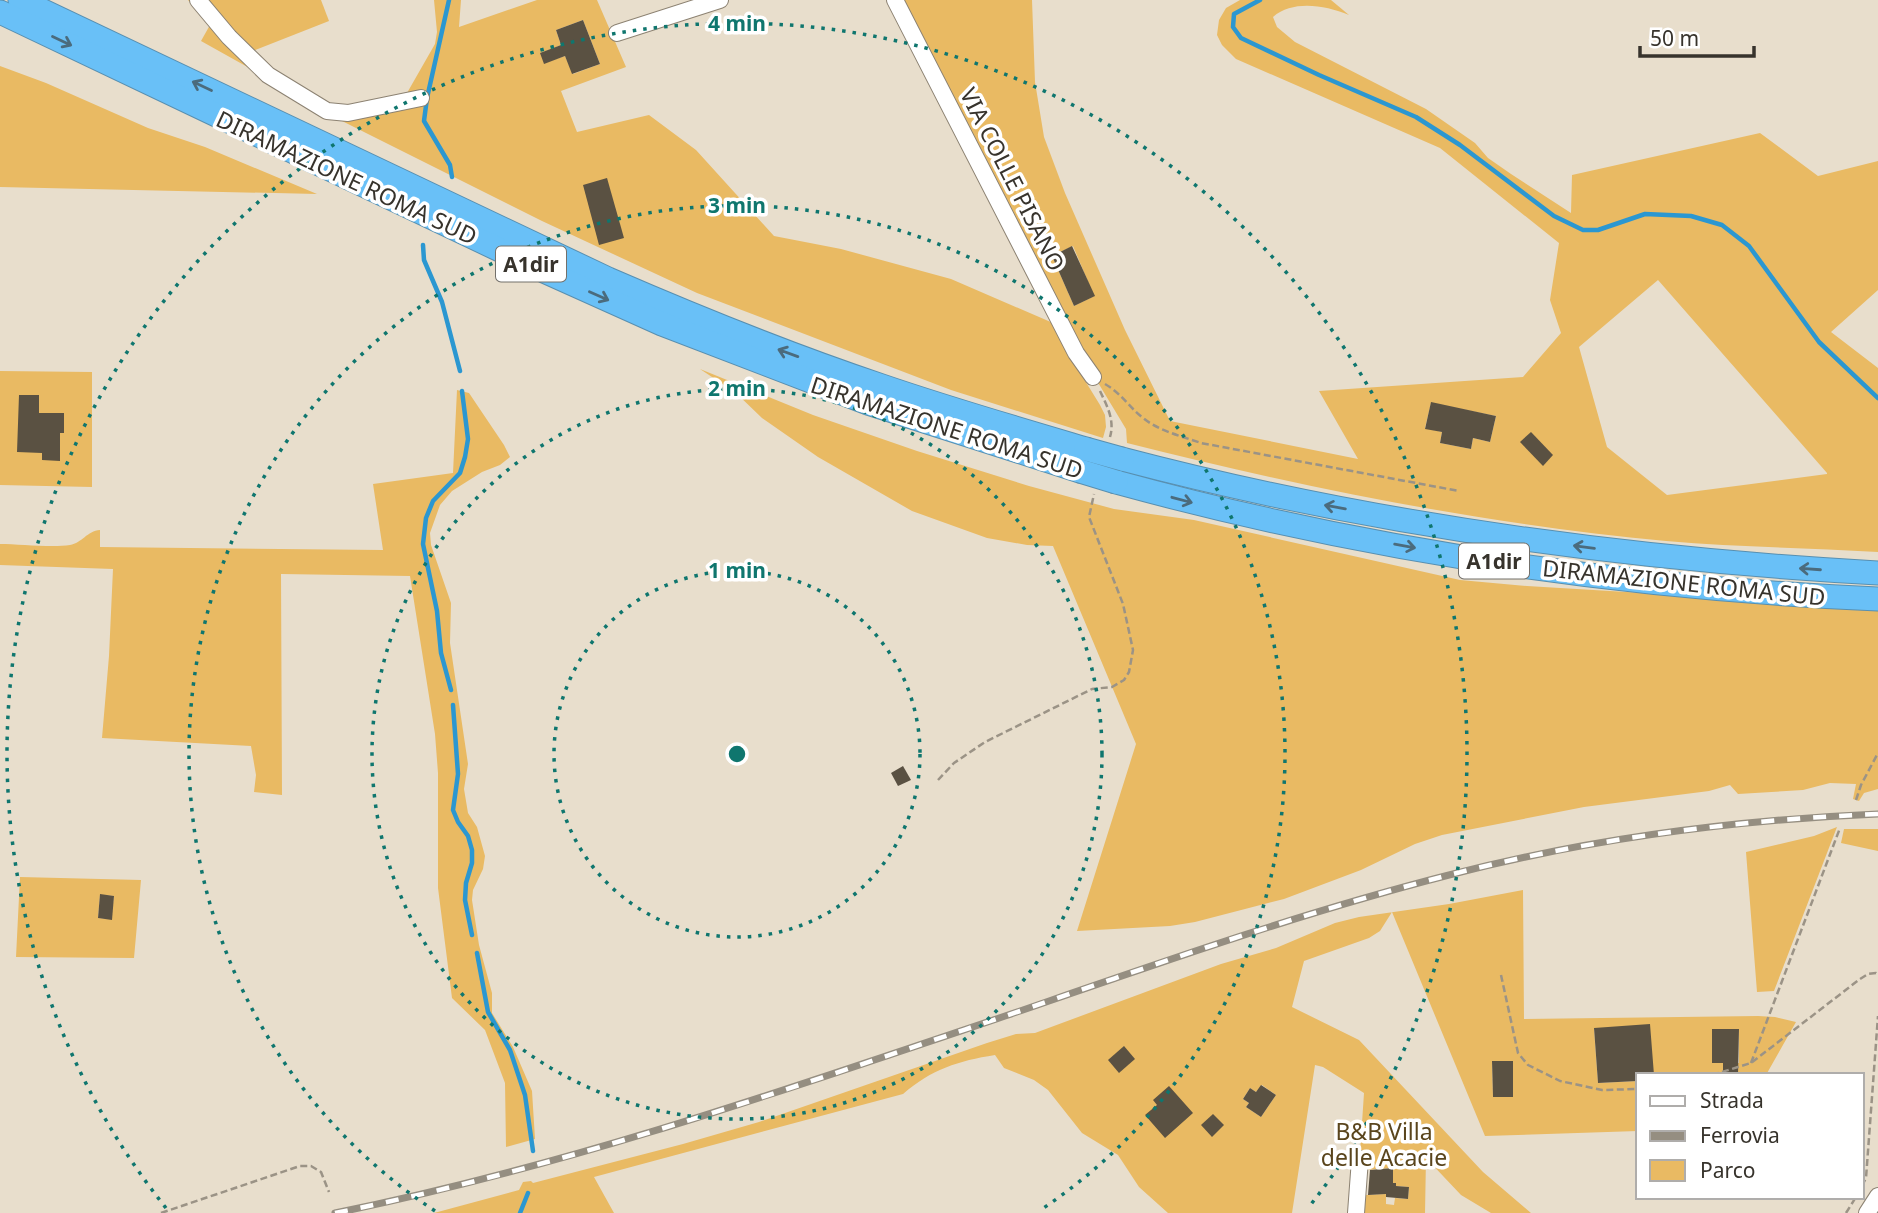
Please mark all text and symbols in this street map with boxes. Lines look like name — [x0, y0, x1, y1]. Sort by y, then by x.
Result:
text: 4 min — [708, 9, 766, 37]
scale bar — [1640, 14, 1754, 58]
text: 50 m — [1650, 24, 1699, 52]
one-way arrow — [51, 35, 72, 48]
one-way arrow — [192, 79, 213, 93]
street label: VIA COLLE PISANO — [953, 82, 1073, 276]
street label: DIRAMAZIONE ROMA SUD — [211, 102, 483, 252]
text: 3 min — [708, 191, 766, 219]
road number: A1dir — [496, 246, 566, 282]
one-way arrow — [588, 290, 609, 303]
one-way arrow — [778, 345, 800, 358]
street label: DIRAMAZIONE ROMA SUD — [807, 368, 1087, 486]
text: 2 min — [708, 374, 766, 402]
one-way arrow — [1170, 494, 1193, 507]
one-way arrow — [1324, 500, 1347, 514]
one-way arrow — [1393, 540, 1416, 553]
one-way arrow — [1573, 541, 1595, 554]
road number: A1dir — [1459, 544, 1529, 578]
street label: DIRAMAZIONE ROMA SUD — [1541, 551, 1827, 613]
text: 1 min — [708, 556, 766, 584]
one-way arrow — [1799, 563, 1822, 576]
centre of rings — [725, 742, 749, 766]
legend — [1636, 1073, 1864, 1199]
text: Strada — [1700, 1086, 1764, 1114]
park label: B&B Villa delle Acacie — [1321, 1115, 1447, 1173]
text: Ferrovia — [1700, 1121, 1780, 1149]
text: Parco — [1700, 1156, 1756, 1184]

